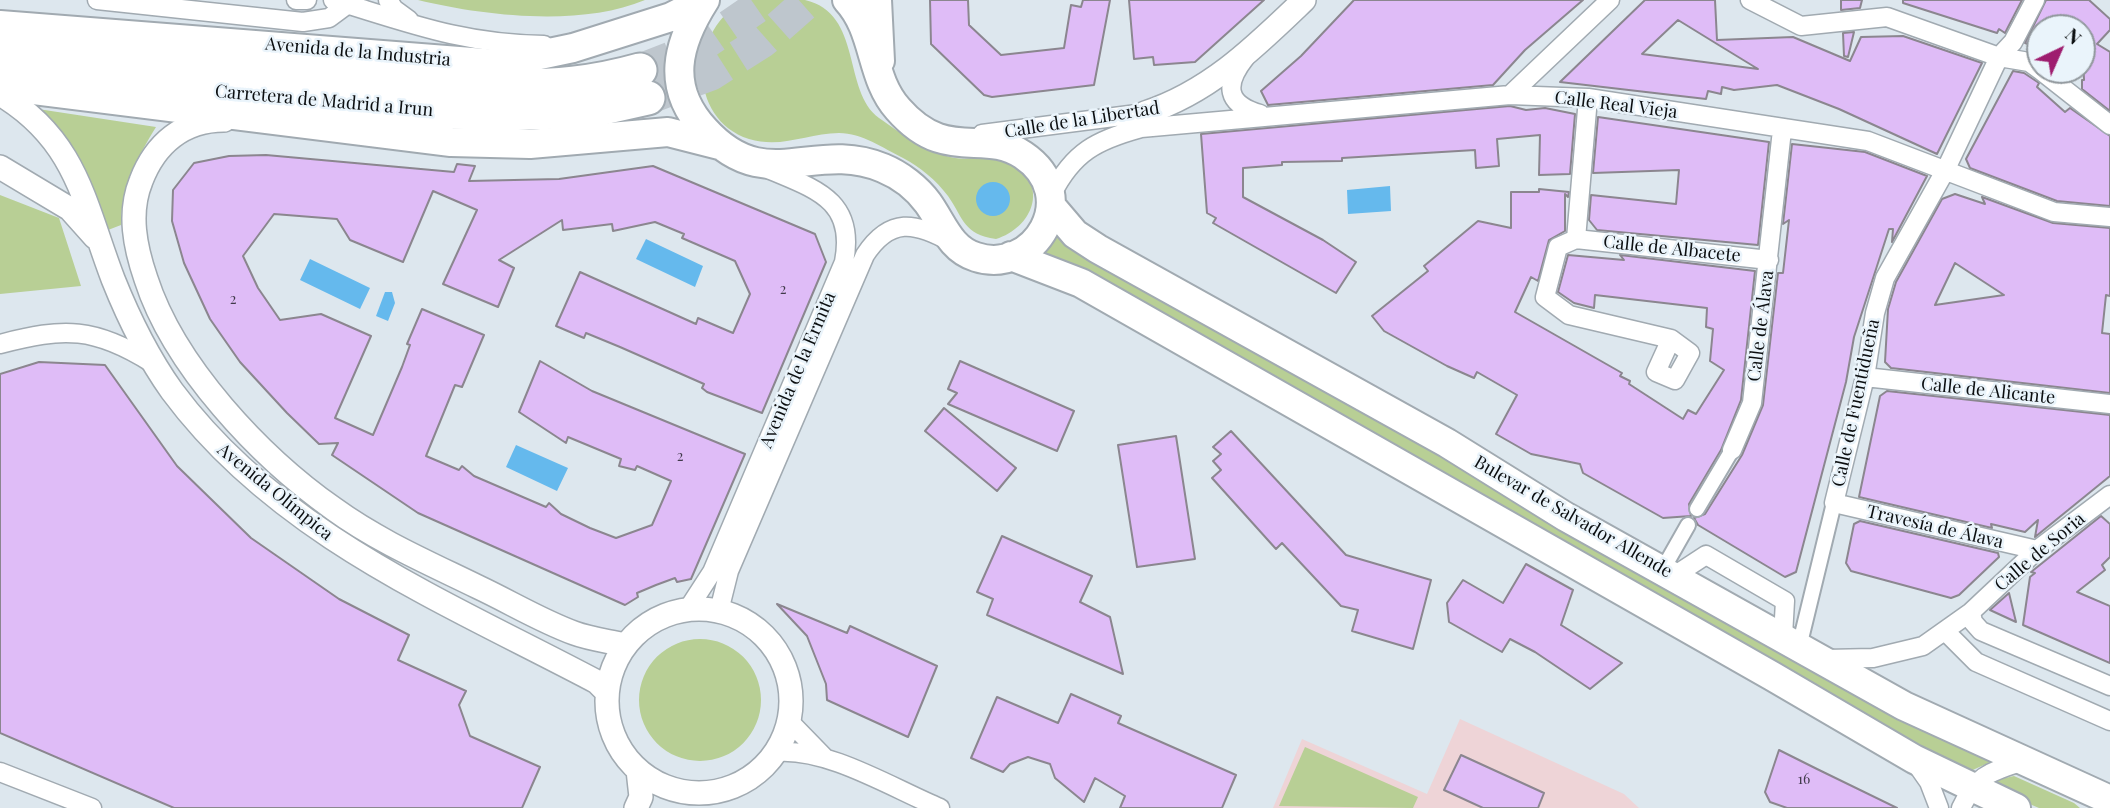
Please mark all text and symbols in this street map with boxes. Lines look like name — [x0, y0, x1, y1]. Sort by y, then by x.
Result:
north arrow — [2026, 14, 2096, 84]
text: N — [2060, 21, 2088, 49]
street label: Avenida de la Industria — [264, 33, 452, 71]
street label: Carretera de Madrid a Irun — [214, 81, 434, 121]
street label: Calle Real Vieja — [1553, 87, 1679, 123]
street label: Calle de la Libertad — [1003, 97, 1161, 143]
street label: Calle de Albacete — [1602, 231, 1742, 267]
street label: Calle de Álava — [1743, 269, 1779, 383]
house number: 2 — [780, 282, 786, 298]
street label: Avenida de la Ermita — [755, 289, 841, 451]
house number: 2 — [230, 292, 236, 308]
street label: Calle de Fuentidueña — [1828, 317, 1884, 489]
street label: Calle de Alicante — [1920, 373, 2056, 409]
street label: Avenida Olímpica — [213, 439, 337, 545]
house number: 2 — [677, 449, 683, 465]
street label: Bulevar de Salvador Allende — [1470, 451, 1676, 583]
street label: Travesía de Álava — [1865, 501, 2005, 553]
street label: Calle de Soria — [1991, 508, 2089, 596]
house number: 16 — [1798, 772, 1810, 788]

